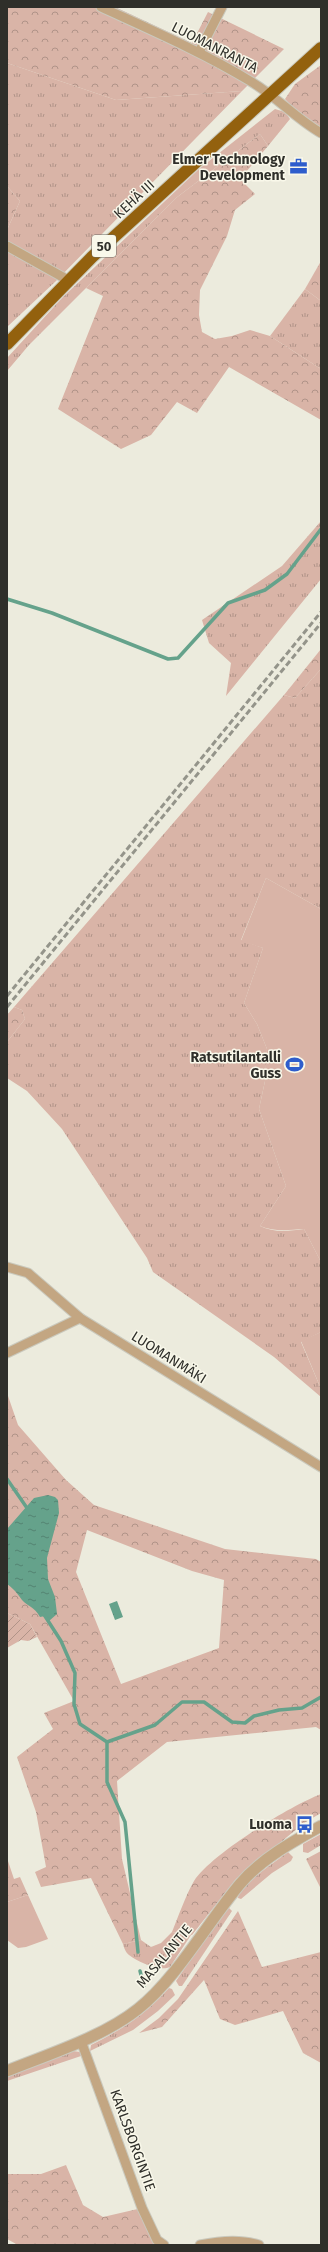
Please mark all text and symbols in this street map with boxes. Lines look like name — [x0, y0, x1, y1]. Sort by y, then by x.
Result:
street label: LUOMANRANTA — [169, 18, 261, 76]
place label: Elmer Technology Development — [172, 151, 286, 184]
office icon: Elmer Technology Development — [288, 157, 308, 177]
street label: KEHÄ III — [110, 176, 158, 222]
road number: 50 — [92, 235, 116, 257]
place label: Ratsutilantalli Guss — [190, 1049, 281, 1082]
sports icon: Ratsutilantalli Guss — [284, 1055, 304, 1075]
street label: LUOMANMÄKI — [128, 1328, 209, 1387]
bus stop icon: Luoma — [295, 1814, 315, 1834]
place label: Luoma — [249, 1816, 292, 1833]
street label: MASALANTIE — [133, 1921, 196, 1992]
street label: KARLSBORGINTIE — [106, 2087, 159, 2193]

